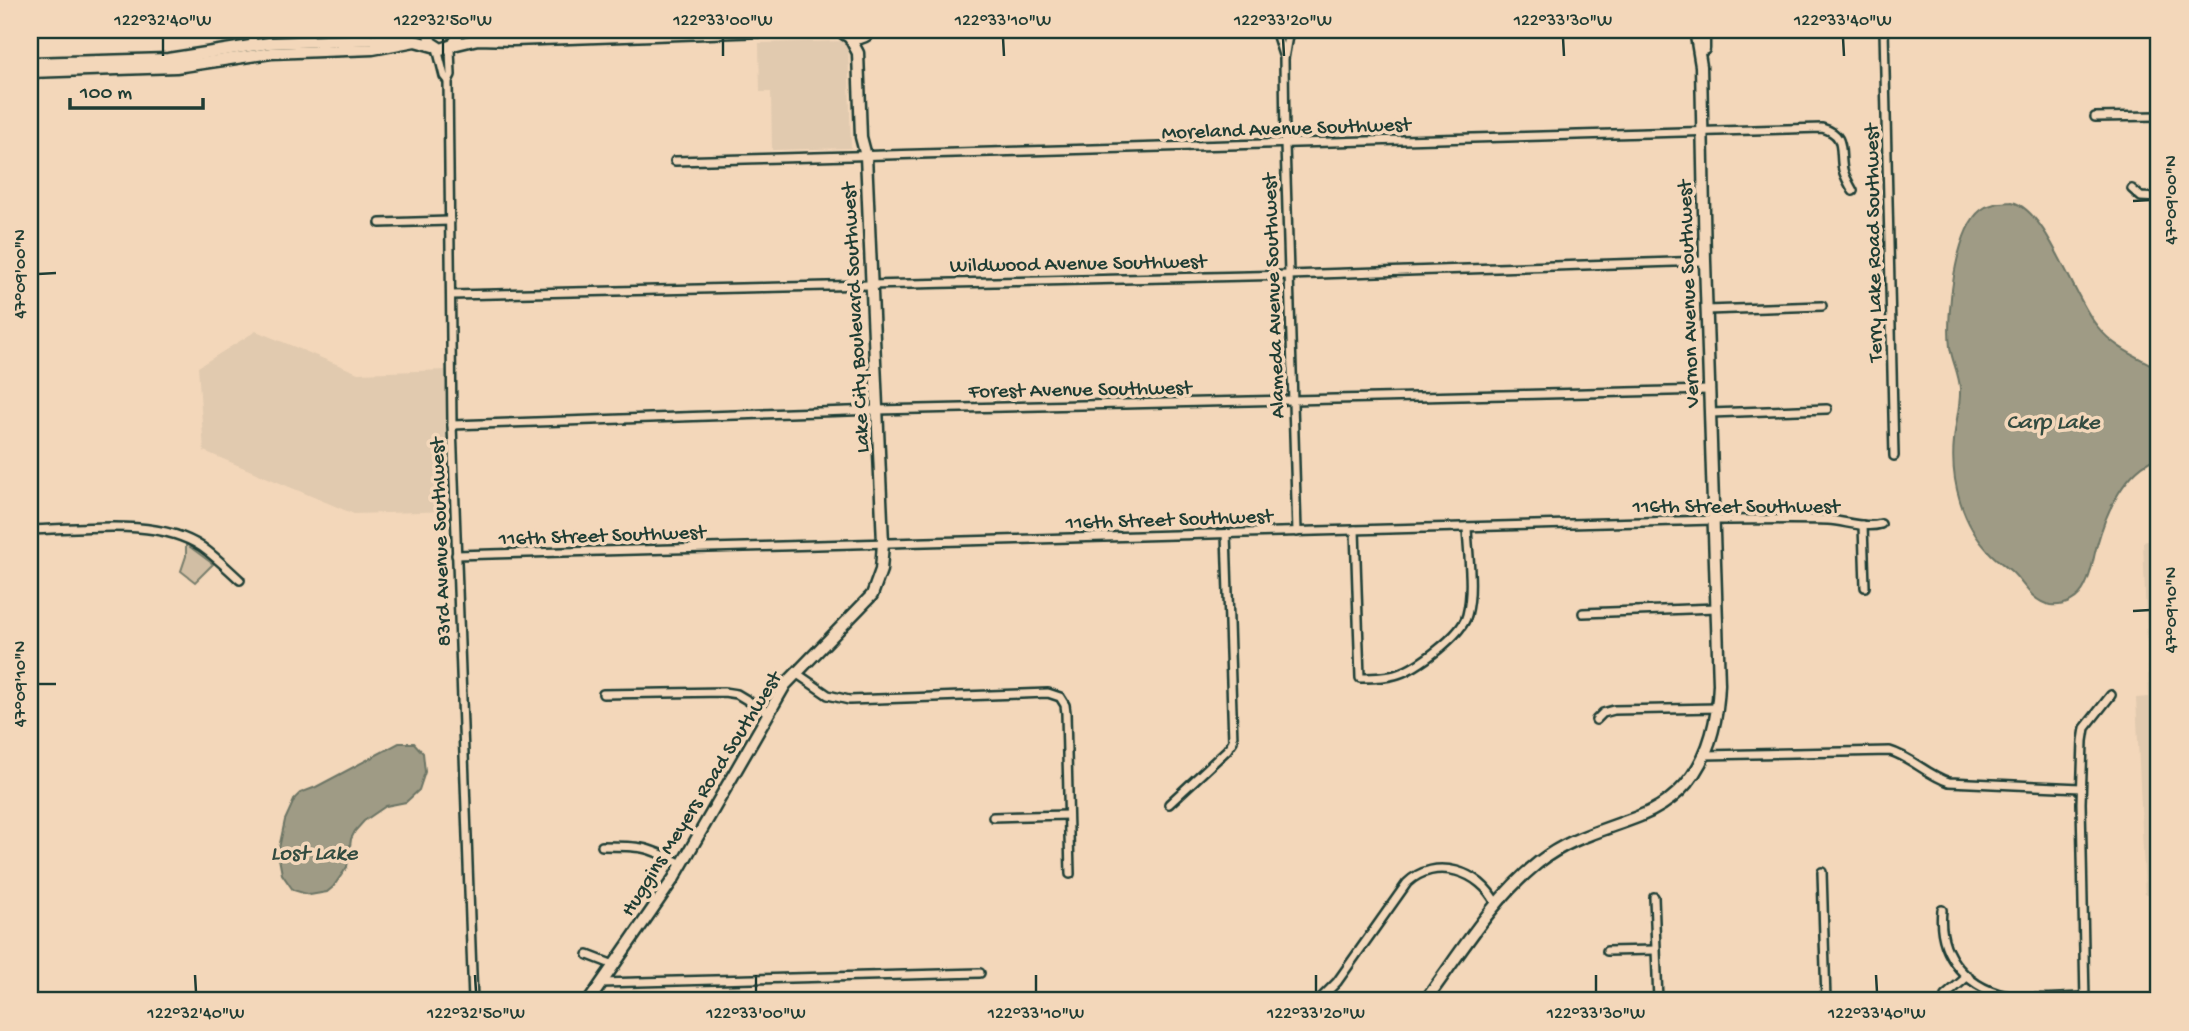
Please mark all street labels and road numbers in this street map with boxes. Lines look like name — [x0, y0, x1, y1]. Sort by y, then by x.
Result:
street label: Moreland Avenue Southwest — [1161, 114, 1413, 147]
street label: Terry Lake Road Southwest — [1861, 121, 1890, 363]
street label: Alameda Avenue Southwest — [1259, 170, 1292, 419]
street label: Vernon Avenue Southwest — [1674, 177, 1707, 409]
street label: Lake City Boulevard Southwest — [838, 180, 877, 454]
street label: Wildwood Avenue Southwest — [950, 251, 1209, 280]
street label: Forest Avenue Southwest — [967, 377, 1194, 406]
street label: 83rd Avenue Southwest — [426, 435, 459, 647]
street label: 116th Street Southwest — [1631, 496, 1842, 521]
street label: 116th Street Southwest — [1064, 505, 1275, 538]
street label: 116th Street Southwest — [497, 521, 708, 554]
street label: Huggins Meyers Road Southwest — [617, 666, 790, 922]

